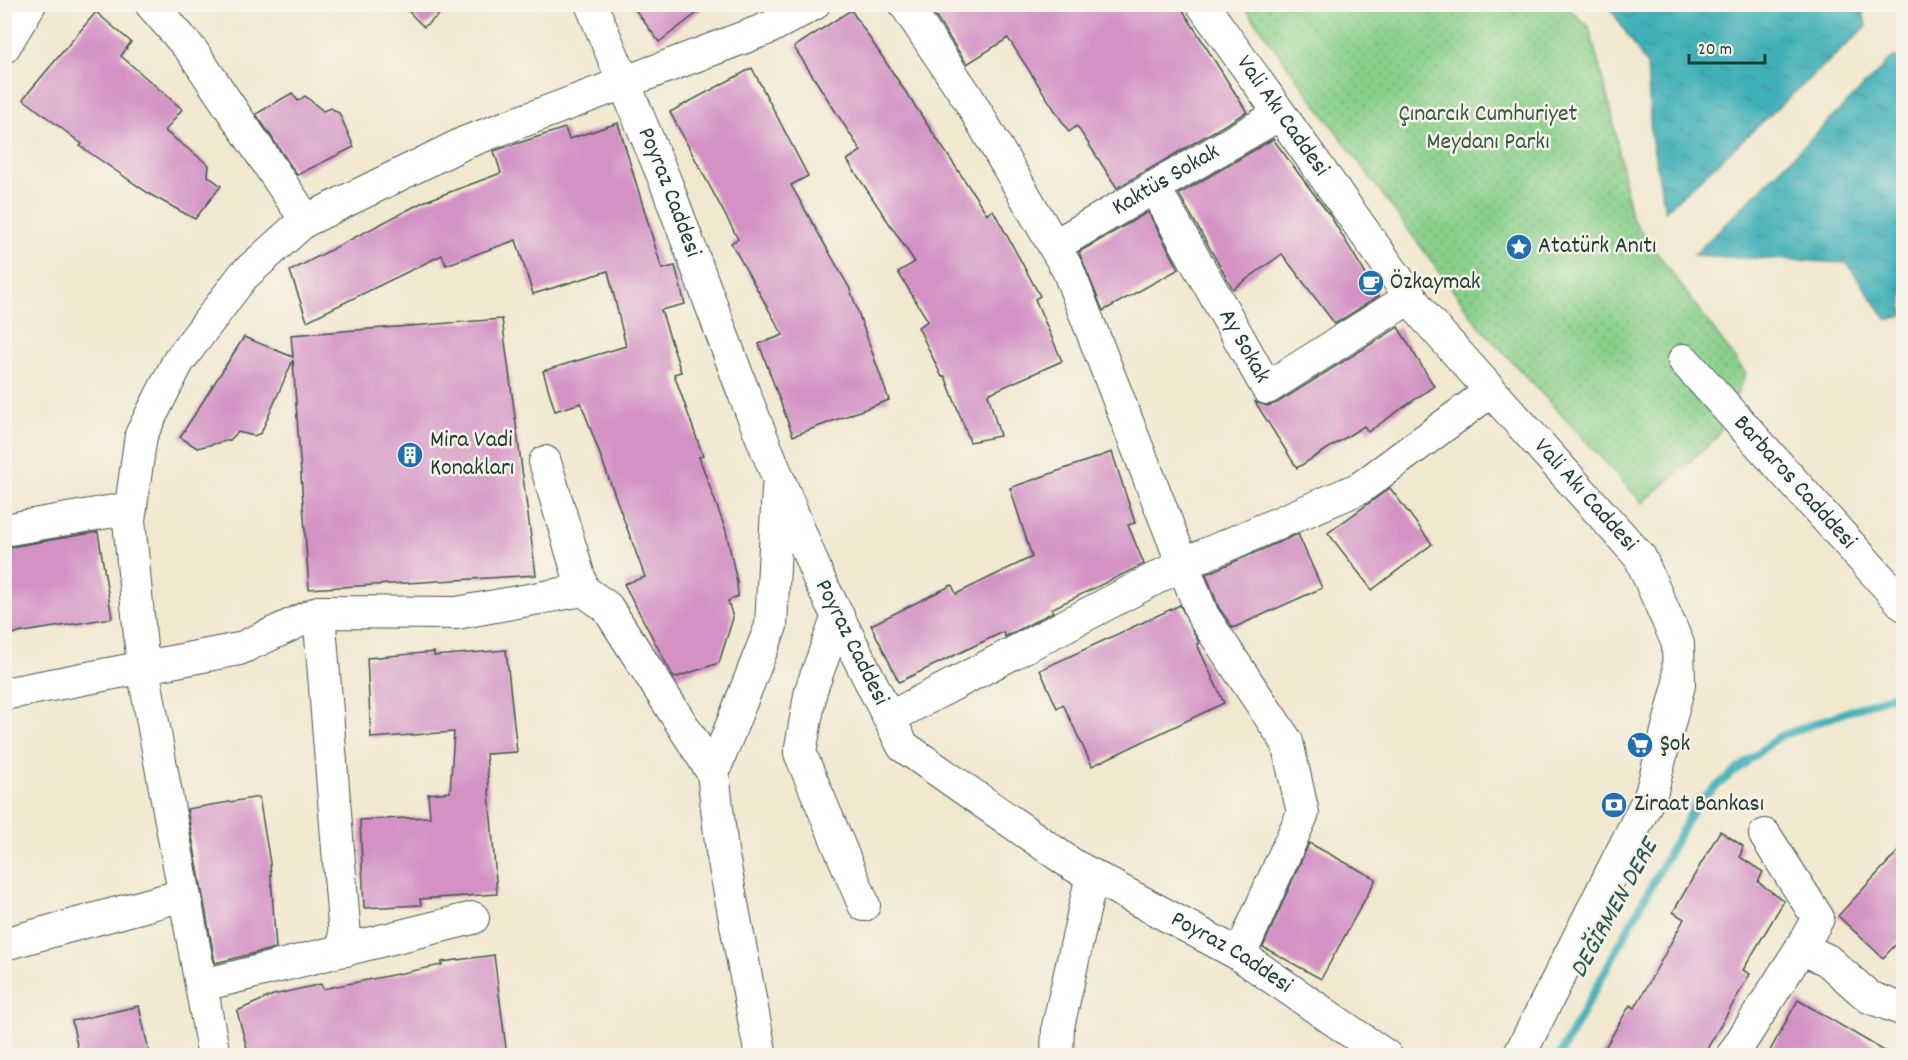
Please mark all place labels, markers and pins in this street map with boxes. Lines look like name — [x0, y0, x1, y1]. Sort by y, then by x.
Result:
place label: Atatürk Anıtı — [1538, 230, 1657, 264]
place icon: Atatürk Anıtı — [1504, 232, 1534, 262]
place label: Özkaymak — [1390, 266, 1481, 300]
cafe icon: Özkaymak — [1356, 268, 1386, 298]
place label: Mira Vadi Konakları — [430, 424, 514, 486]
building icon: Mira Vadi Konakları — [395, 440, 425, 470]
place label: Şok — [1660, 728, 1690, 762]
supermarket icon: Şok — [1625, 730, 1655, 760]
place label: Ziraat Bankası — [1634, 788, 1764, 822]
bank icon: Ziraat Bankası — [1599, 790, 1629, 820]

